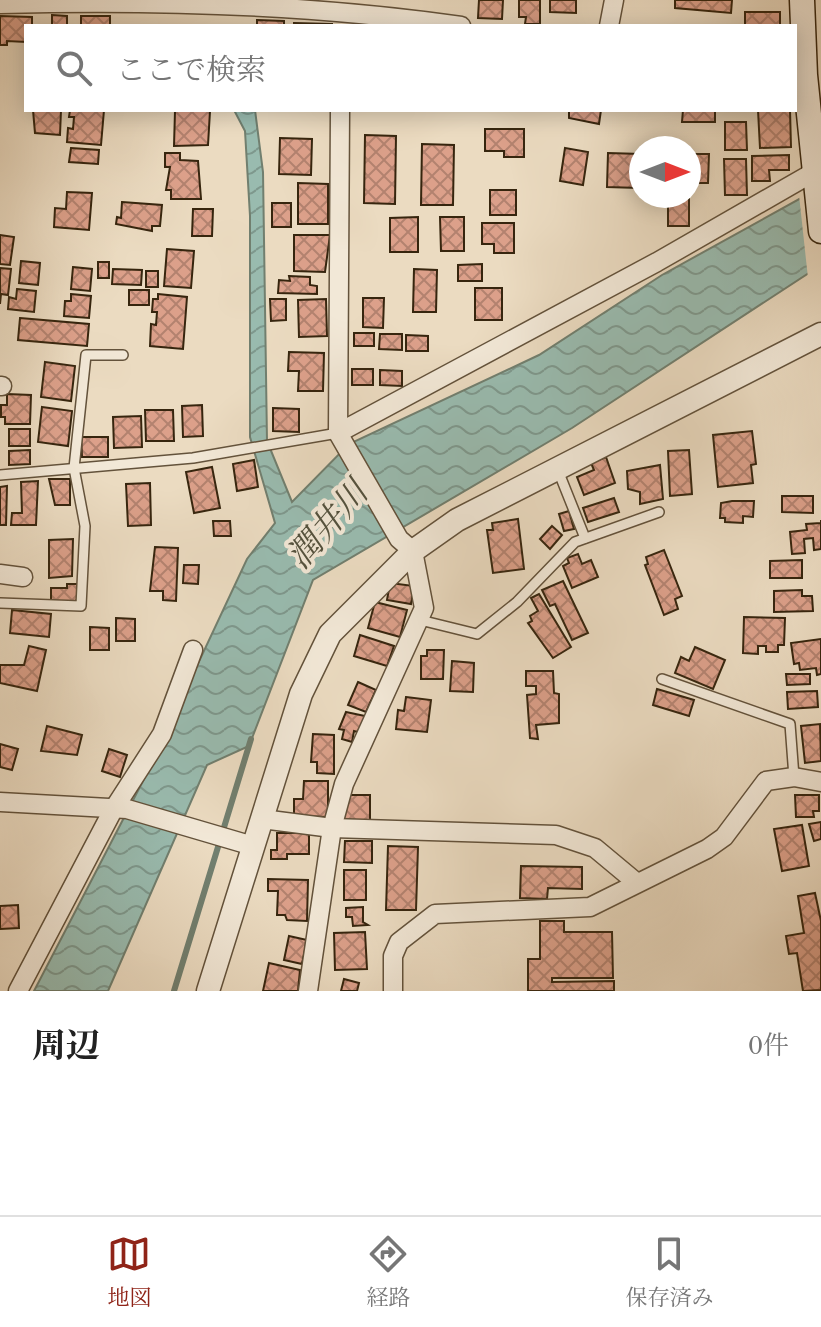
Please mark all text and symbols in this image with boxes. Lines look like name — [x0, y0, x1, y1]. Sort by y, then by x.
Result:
search box — [24, 24, 797, 112]
icon: search — [52, 46, 96, 90]
text: ここで検索 — [116, 57, 266, 87]
north arrow — [629, 136, 701, 208]
water label: 潤井川 — [280, 471, 378, 576]
text: 周辺 — [32, 1031, 100, 1065]
text: 0件 — [748, 1034, 789, 1060]
tab: 地図 — [107, 1232, 152, 1313]
tab: 経路 — [366, 1232, 411, 1313]
tab: 保存済み — [625, 1232, 714, 1313]

